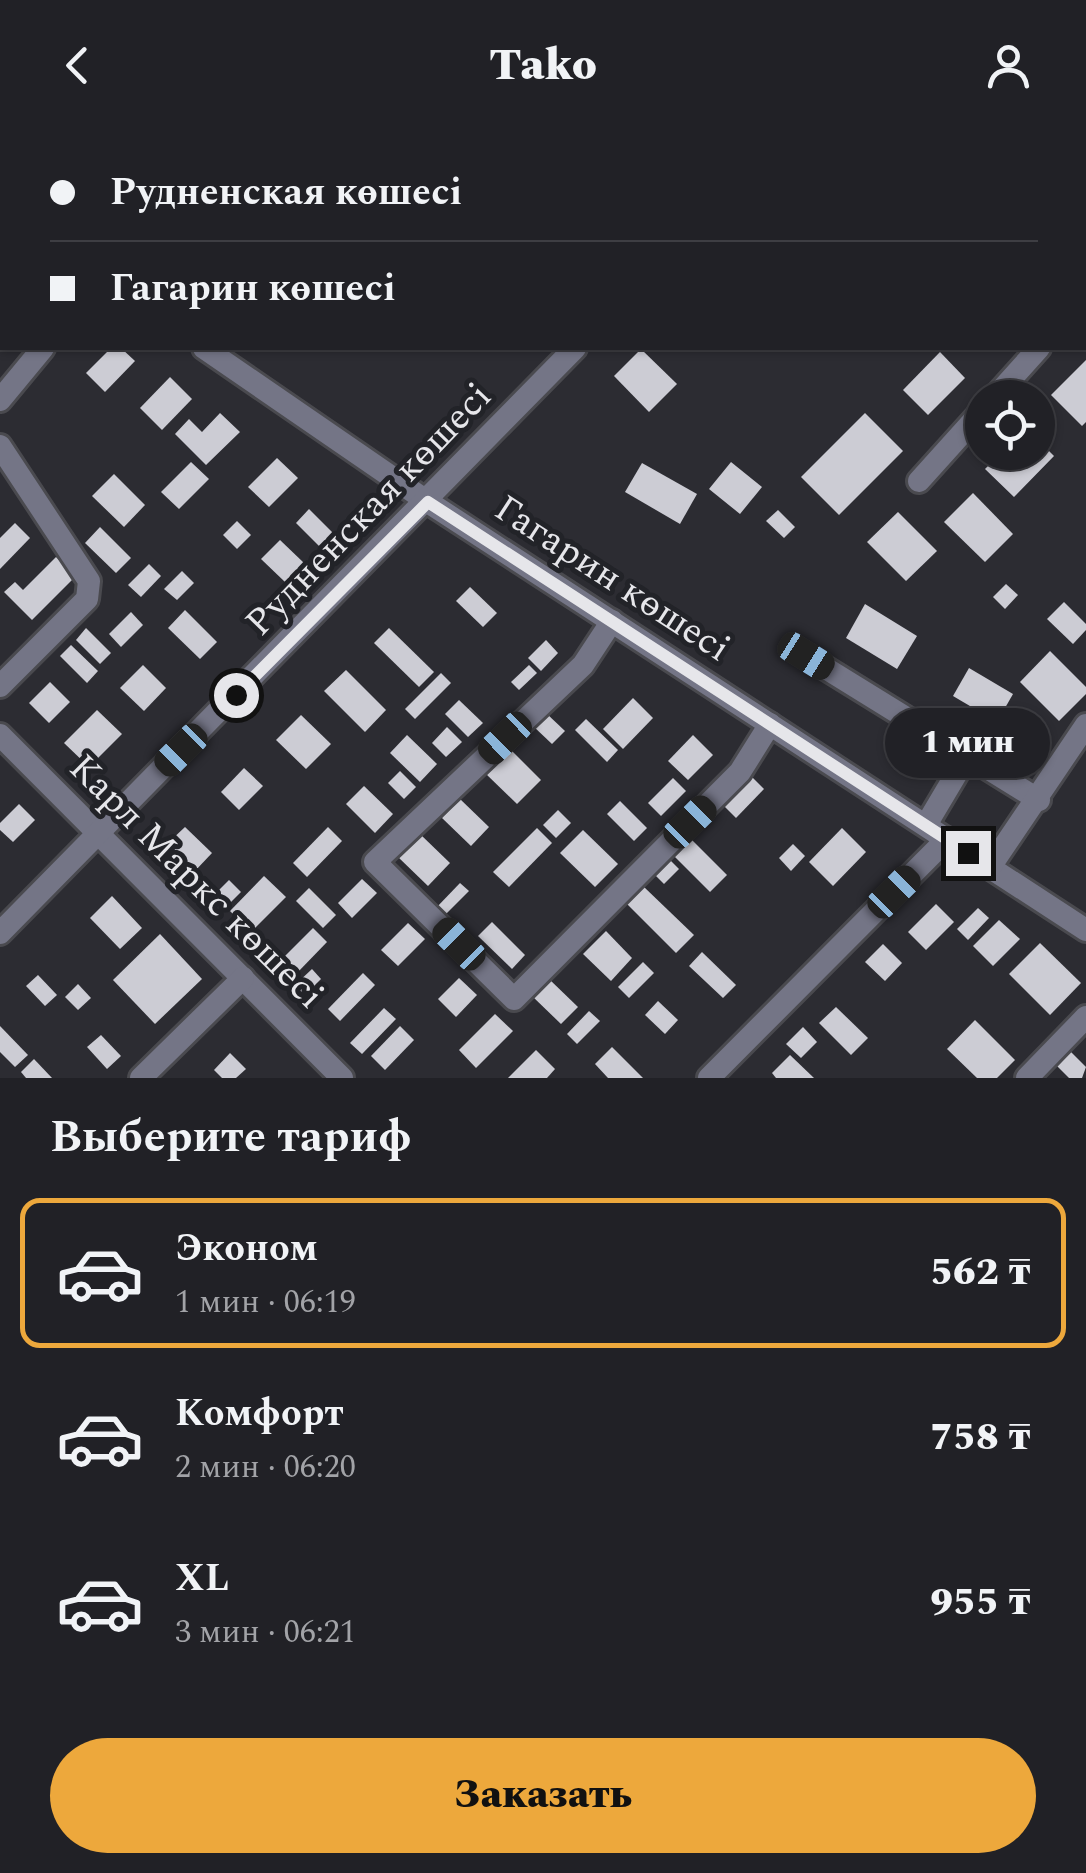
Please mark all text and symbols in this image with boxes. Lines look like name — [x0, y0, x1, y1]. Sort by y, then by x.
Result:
text: Tako — [489, 31, 597, 100]
icon: back — [50, 38, 105, 93]
icon: person — [981, 38, 1036, 93]
text: Рудненская көшесі — [110, 164, 462, 222]
text: Гагарин көшесі — [110, 260, 396, 318]
street label: Рудненская көшесі — [232, 370, 506, 650]
map controls — [965, 380, 1055, 470]
button: locate — [965, 380, 1055, 470]
street label: Гагарин көшесі — [482, 481, 742, 677]
car — [773, 627, 839, 685]
route start — [214, 673, 259, 718]
car — [473, 706, 537, 770]
callout: 1 мин — [886, 708, 1050, 778]
car — [149, 718, 213, 782]
text: 1 мин — [921, 718, 1014, 767]
street label: Карл Маркс көшесі — [55, 741, 337, 1023]
car — [658, 790, 722, 854]
route end — [946, 831, 991, 876]
car — [862, 860, 926, 924]
car — [427, 912, 491, 976]
text: Выберите тариф — [50, 1103, 411, 1172]
text: Эконом — [175, 1220, 318, 1278]
icon: car — [55, 1228, 145, 1318]
text: 562 ₸ — [930, 1244, 1031, 1302]
text: 1 мин · 06:19 — [175, 1278, 356, 1327]
text: Комфорт — [175, 1385, 344, 1443]
icon: car — [55, 1393, 145, 1483]
text: 758 ₸ — [930, 1409, 1031, 1467]
text: 2 мин · 06:20 — [175, 1443, 356, 1492]
text: XL — [175, 1550, 229, 1608]
icon: car — [55, 1558, 145, 1648]
text: 955 ₸ — [930, 1574, 1031, 1632]
text: 3 мин · 06:21 — [175, 1608, 356, 1657]
button: Заказать — [50, 1738, 1036, 1853]

